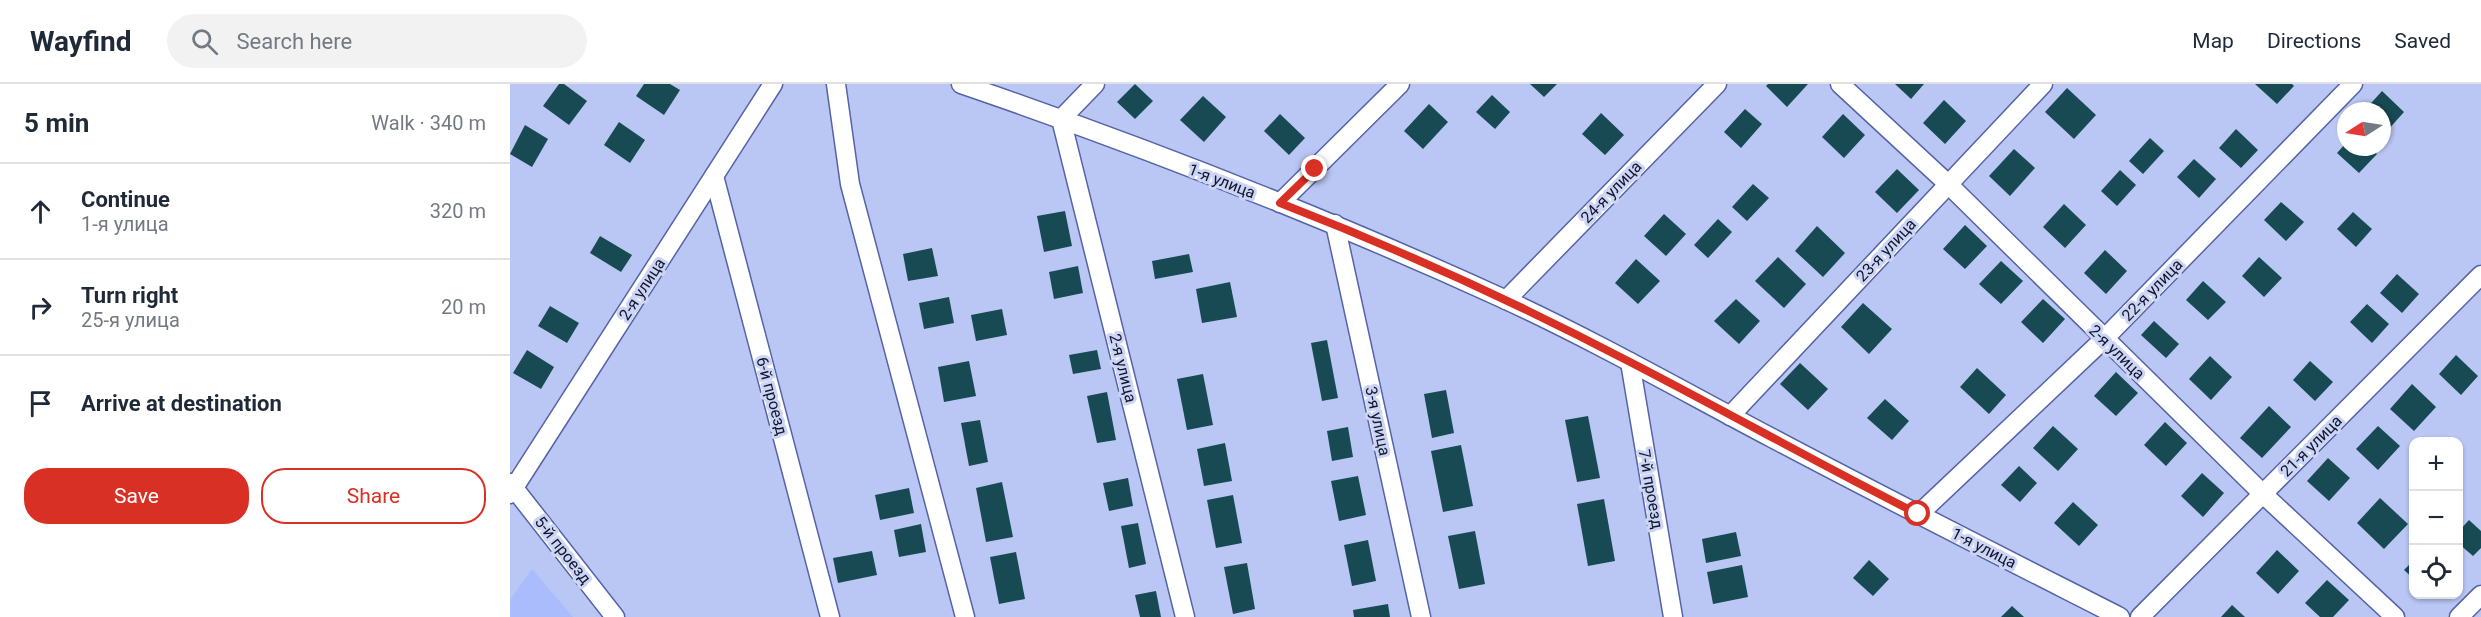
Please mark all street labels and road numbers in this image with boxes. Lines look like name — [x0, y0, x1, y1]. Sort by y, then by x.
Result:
street label: 24-я улица — [1577, 157, 1645, 227]
street label: 1-я улица — [1186, 160, 1258, 202]
street label: 23-я улица — [1852, 215, 1920, 285]
street label: 2-я улица — [615, 254, 669, 324]
street label: 22-я улица — [2118, 255, 2186, 325]
street label: 2-я улица — [2085, 321, 2149, 383]
street label: 2-я улица — [1105, 332, 1141, 404]
street label: 6-й проезд — [752, 355, 792, 438]
street label: 3-я улица — [1361, 385, 1395, 457]
street label: 21-я улица — [2276, 411, 2346, 481]
street label: 7-й проезд — [1635, 448, 1667, 530]
street label: 5-й проезд — [531, 513, 595, 588]
street label: 1-я улица — [1948, 524, 2020, 572]

